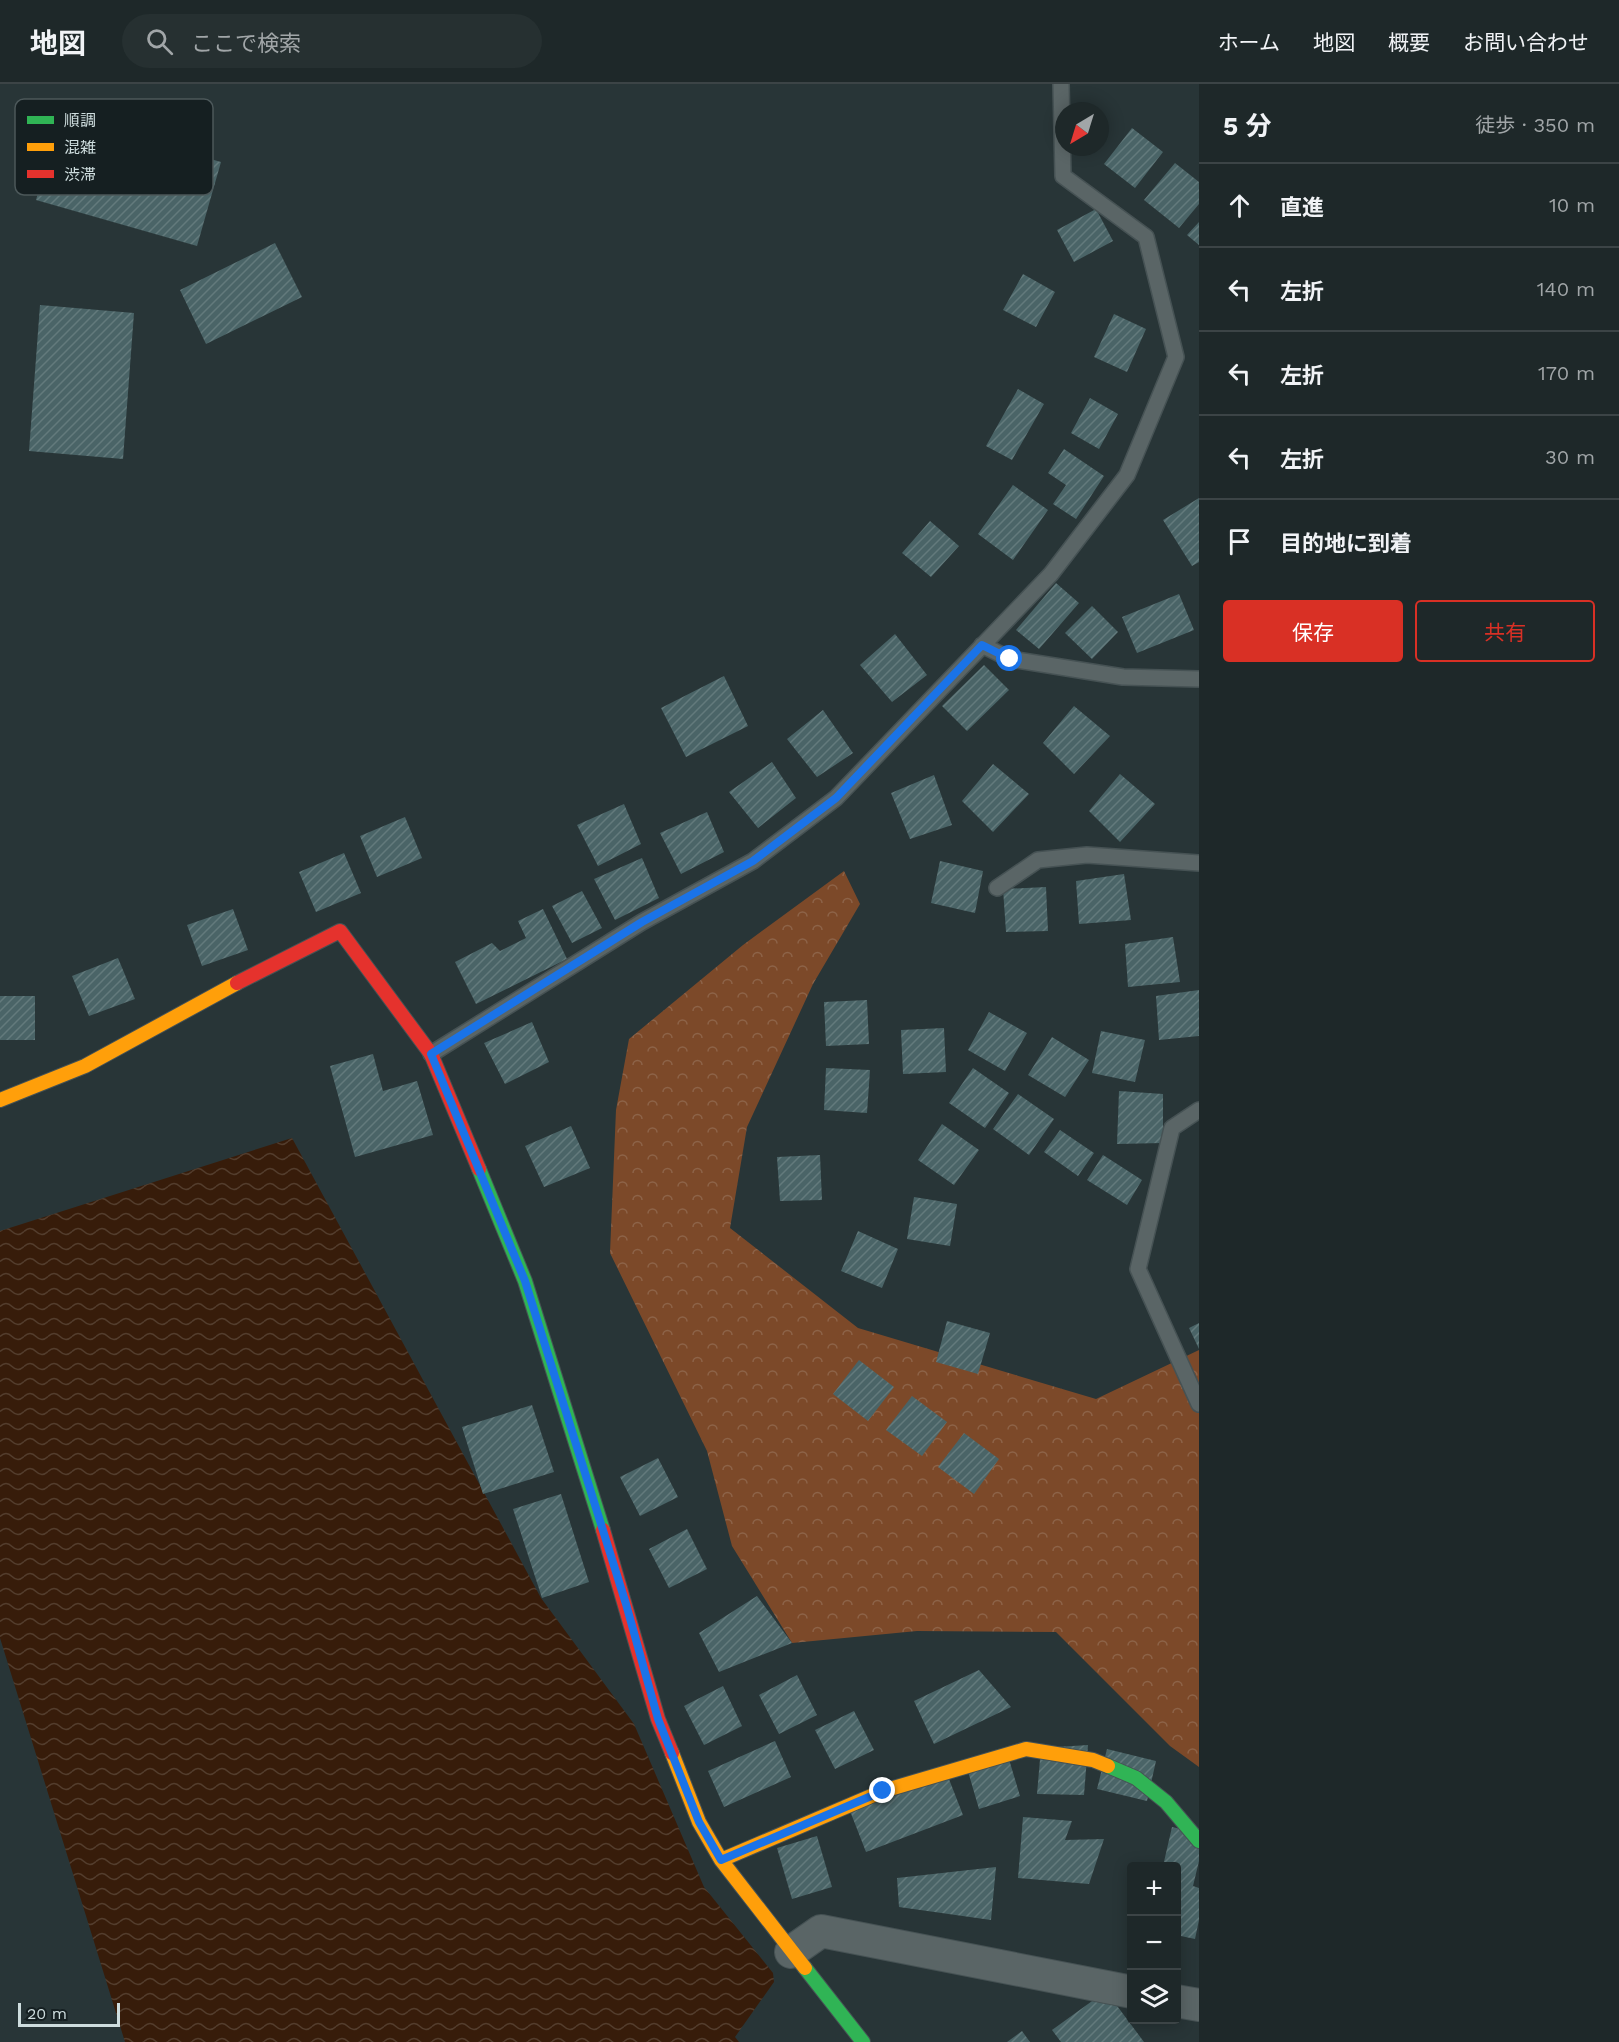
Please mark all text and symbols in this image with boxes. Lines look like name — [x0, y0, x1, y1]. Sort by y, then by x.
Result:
search box — [122, 14, 542, 68]
icon: search — [143, 25, 176, 58]
text: 地図 — [30, 27, 86, 60]
text: ホーム — [1218, 30, 1280, 55]
text: 地図 — [1313, 30, 1355, 55]
text: 概要 — [1388, 30, 1430, 55]
text: お問い合わせ — [1463, 30, 1589, 55]
text: ここで検索 — [191, 31, 301, 56]
legend — [15, 99, 213, 195]
north arrow — [1055, 102, 1109, 156]
text: 順調 — [64, 111, 96, 130]
text: 5 分 — [1223, 111, 1272, 141]
text: 徒歩 · 350 m — [1475, 113, 1595, 137]
text: 混雑 — [64, 138, 96, 157]
text: 渋滞 — [64, 165, 96, 184]
icon: ahead — [1223, 189, 1256, 222]
text: 10 m — [1549, 193, 1595, 217]
text: 直進 — [1280, 195, 1324, 220]
icon: left — [1223, 273, 1256, 306]
text: 140 m — [1537, 277, 1595, 301]
text: 左折 — [1280, 279, 1324, 304]
icon: left — [1223, 357, 1256, 390]
text: 170 m — [1538, 361, 1595, 385]
text: 左折 — [1280, 363, 1324, 388]
icon: left — [1223, 441, 1256, 474]
text: 30 m — [1545, 445, 1595, 469]
text: 左折 — [1280, 447, 1324, 472]
icon: arrive — [1223, 525, 1256, 558]
text: 目的地に到着 — [1280, 531, 1412, 556]
button: 保存 — [1223, 600, 1403, 662]
button: 共有 — [1415, 600, 1595, 662]
route start — [996, 645, 1022, 671]
route end — [869, 1777, 895, 1803]
map controls — [1127, 1862, 1181, 2024]
button: + — [1127, 1862, 1181, 1916]
button: − — [1127, 1916, 1181, 1970]
button: layers — [1127, 1970, 1181, 2024]
scale bar — [18, 2000, 120, 2028]
text: 20 m — [27, 2004, 67, 2023]

